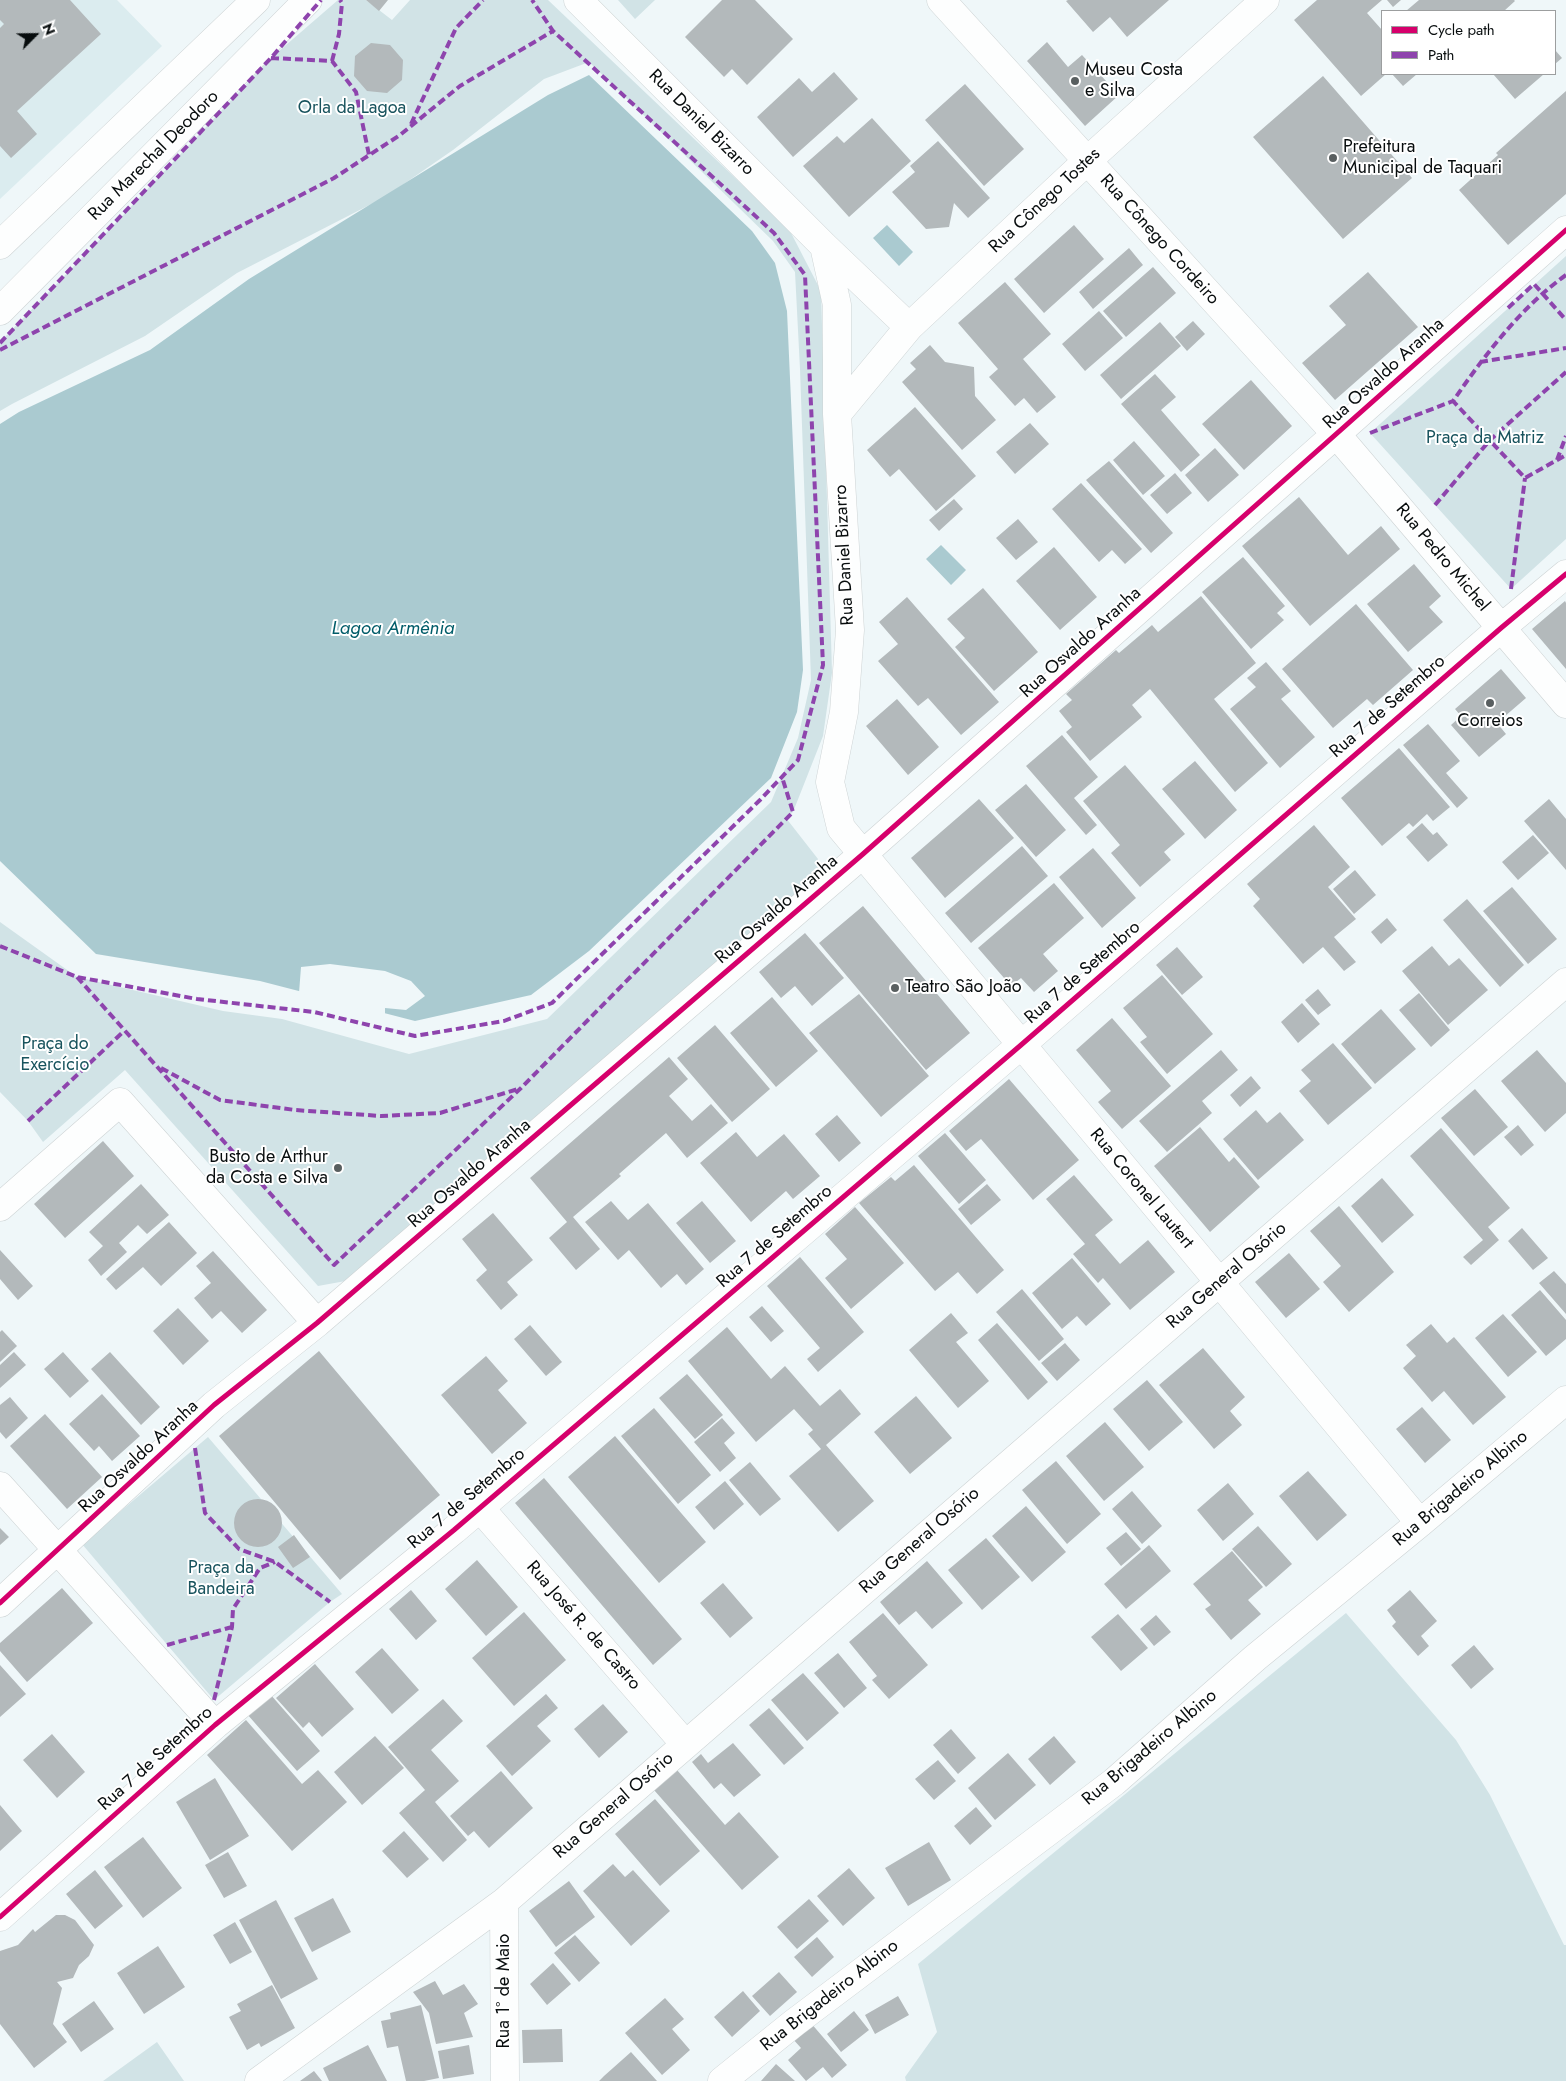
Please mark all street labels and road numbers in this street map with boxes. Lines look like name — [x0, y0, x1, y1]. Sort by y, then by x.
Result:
street label: Rua Daniel Bizarro — [644, 66, 758, 180]
street label: Rua Marechal Deodoro — [84, 86, 224, 226]
street label: Rua Cônego Tostes — [985, 144, 1105, 258]
street label: Rua Cônego Cordeiro — [1095, 170, 1223, 310]
street label: Rua Osvaldo Aranha — [1319, 314, 1449, 434]
street label: Rua Daniel Bizarro — [831, 484, 859, 626]
street label: Rua Pedro Michel — [1391, 500, 1493, 616]
street label: Rua Osvaldo Aranha — [1016, 583, 1146, 703]
street label: Rua 7 de Setembro — [1326, 651, 1450, 763]
street label: Rua Osvaldo Aranha — [711, 851, 843, 969]
street label: Rua 7 de Setembro — [1021, 917, 1145, 1029]
street label: Rua Osvaldo Aranha — [404, 1115, 536, 1233]
street label: Rua Coronel Lautert — [1085, 1125, 1197, 1253]
street label: Rua 7 de Setembro — [713, 1181, 837, 1293]
street label: Rua General Osório — [1163, 1218, 1291, 1334]
street label: Rua Osvaldo Aranha — [75, 1396, 203, 1518]
street label: Rua Brigadeiro Albino — [1389, 1426, 1533, 1552]
street label: Rua 7 de Setembro — [404, 1444, 530, 1554]
street label: Rua General Osório — [856, 1483, 984, 1599]
street label: Rua José R. de Castro — [521, 1557, 645, 1695]
street label: Rua Brigadeiro Albino — [1078, 1685, 1222, 1811]
street label: Rua 7 de Setembro — [94, 1702, 218, 1816]
street label: Rua General Osório — [550, 1748, 678, 1864]
street label: Rua 1º de Maio — [494, 1934, 516, 2048]
street label: Rua Brigadeiro Albino — [757, 1935, 903, 2057]

